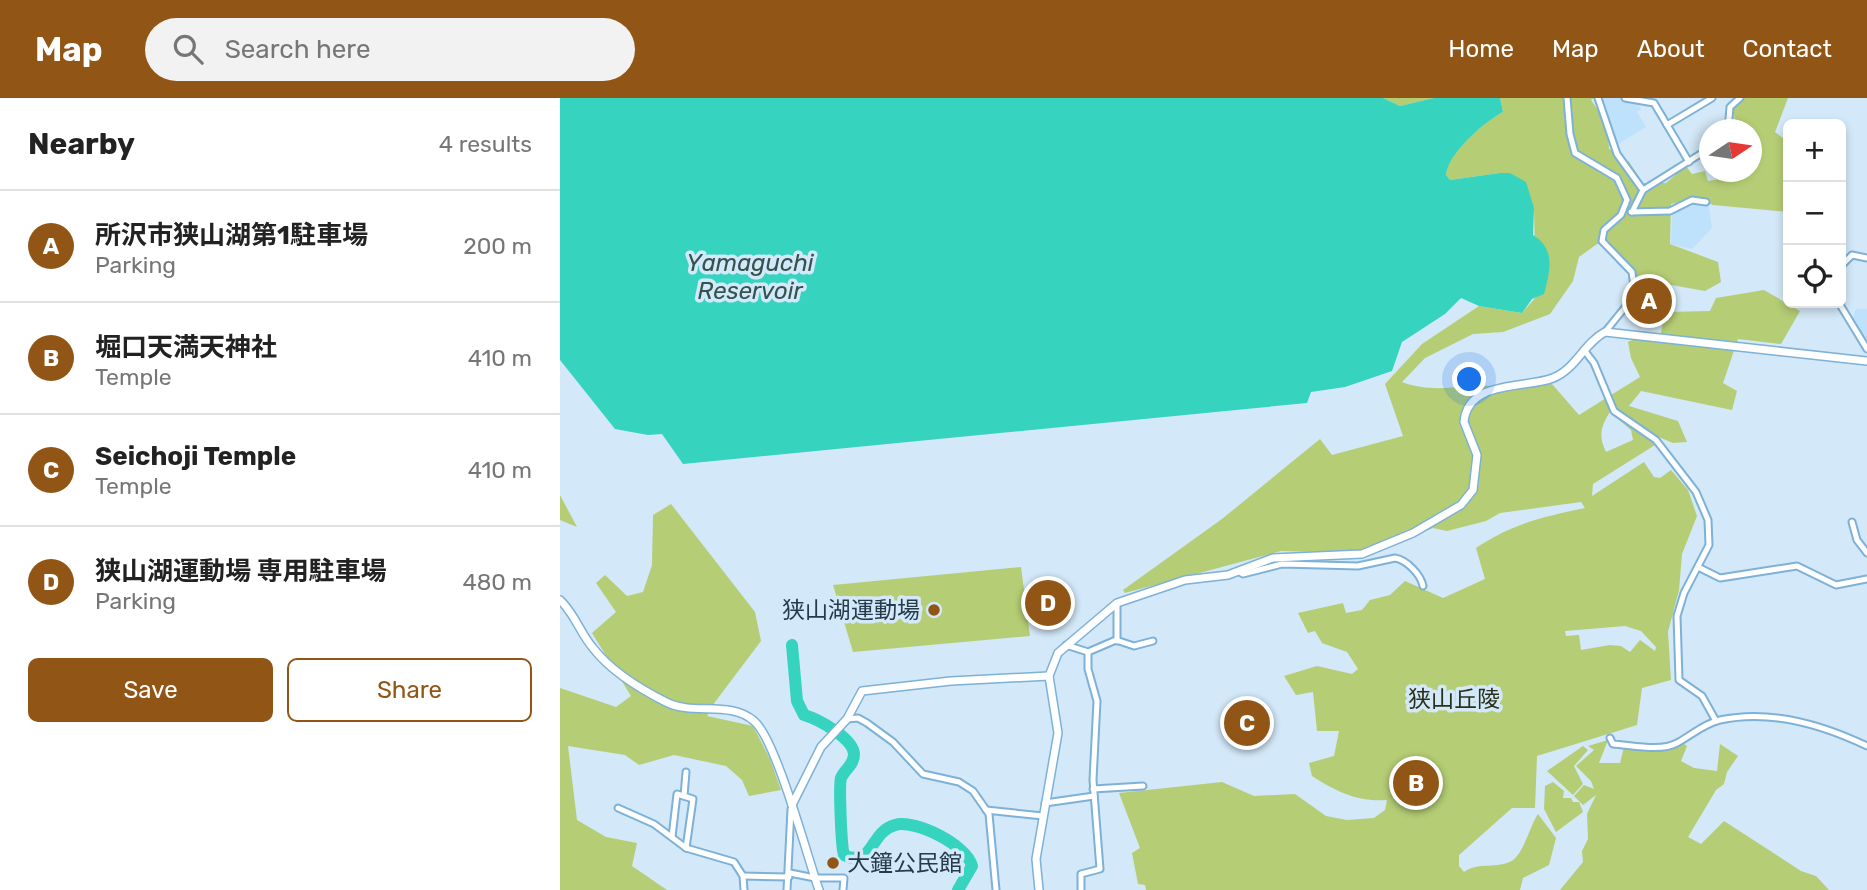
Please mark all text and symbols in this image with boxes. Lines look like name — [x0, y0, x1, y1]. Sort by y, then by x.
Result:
search box — [145, 18, 635, 81]
text: Map — [35, 30, 103, 69]
icon: search — [169, 30, 207, 68]
text: Search here — [225, 34, 370, 65]
text: Home — [1448, 35, 1514, 63]
text: Map — [1552, 35, 1599, 63]
text: About — [1637, 35, 1705, 63]
text: Contact — [1743, 35, 1832, 63]
north arrow — [1699, 119, 1762, 182]
map controls — [1783, 119, 1846, 308]
button: + — [1783, 119, 1846, 182]
text: Nearby — [28, 126, 135, 162]
text: 4 results — [439, 130, 532, 158]
button: − — [1783, 182, 1846, 245]
text: 所沢市狭山湖第1駐車場 — [95, 220, 368, 251]
text: A — [43, 232, 59, 260]
text: 200 m — [463, 232, 532, 260]
button: locate — [1783, 245, 1846, 308]
water label: Yamaguchi Reservoir — [686, 249, 815, 305]
text: Parking — [95, 251, 176, 279]
pin: A — [1626, 275, 1672, 327]
text: 堀口天満天神社 — [95, 332, 277, 363]
text: B — [43, 344, 59, 372]
text: 410 m — [468, 344, 532, 372]
your location — [1452, 362, 1486, 396]
text: Temple — [95, 363, 172, 391]
text: Seichoji Temple — [95, 441, 296, 472]
text: C — [43, 456, 59, 484]
text: 410 m — [468, 456, 532, 484]
text: Temple — [95, 472, 172, 500]
text: 狭山湖運動場 専用駐車場 — [95, 556, 387, 587]
text: D — [43, 568, 59, 596]
text: 480 m — [462, 568, 532, 596]
pin: D — [1025, 577, 1071, 629]
text: Parking — [95, 587, 176, 615]
place label: 狭山湖運動場 — [782, 596, 920, 624]
marker: 狭山湖運動場 — [926, 602, 942, 618]
button: Save — [28, 658, 273, 722]
button: Share — [287, 658, 532, 722]
park label: 狭山丘陵 — [1408, 685, 1500, 713]
pin: C — [1224, 697, 1270, 749]
pin: B — [1393, 757, 1439, 809]
place label: 大鐘公民館 — [847, 849, 962, 877]
marker: 大鐘公民館 — [825, 855, 841, 871]

